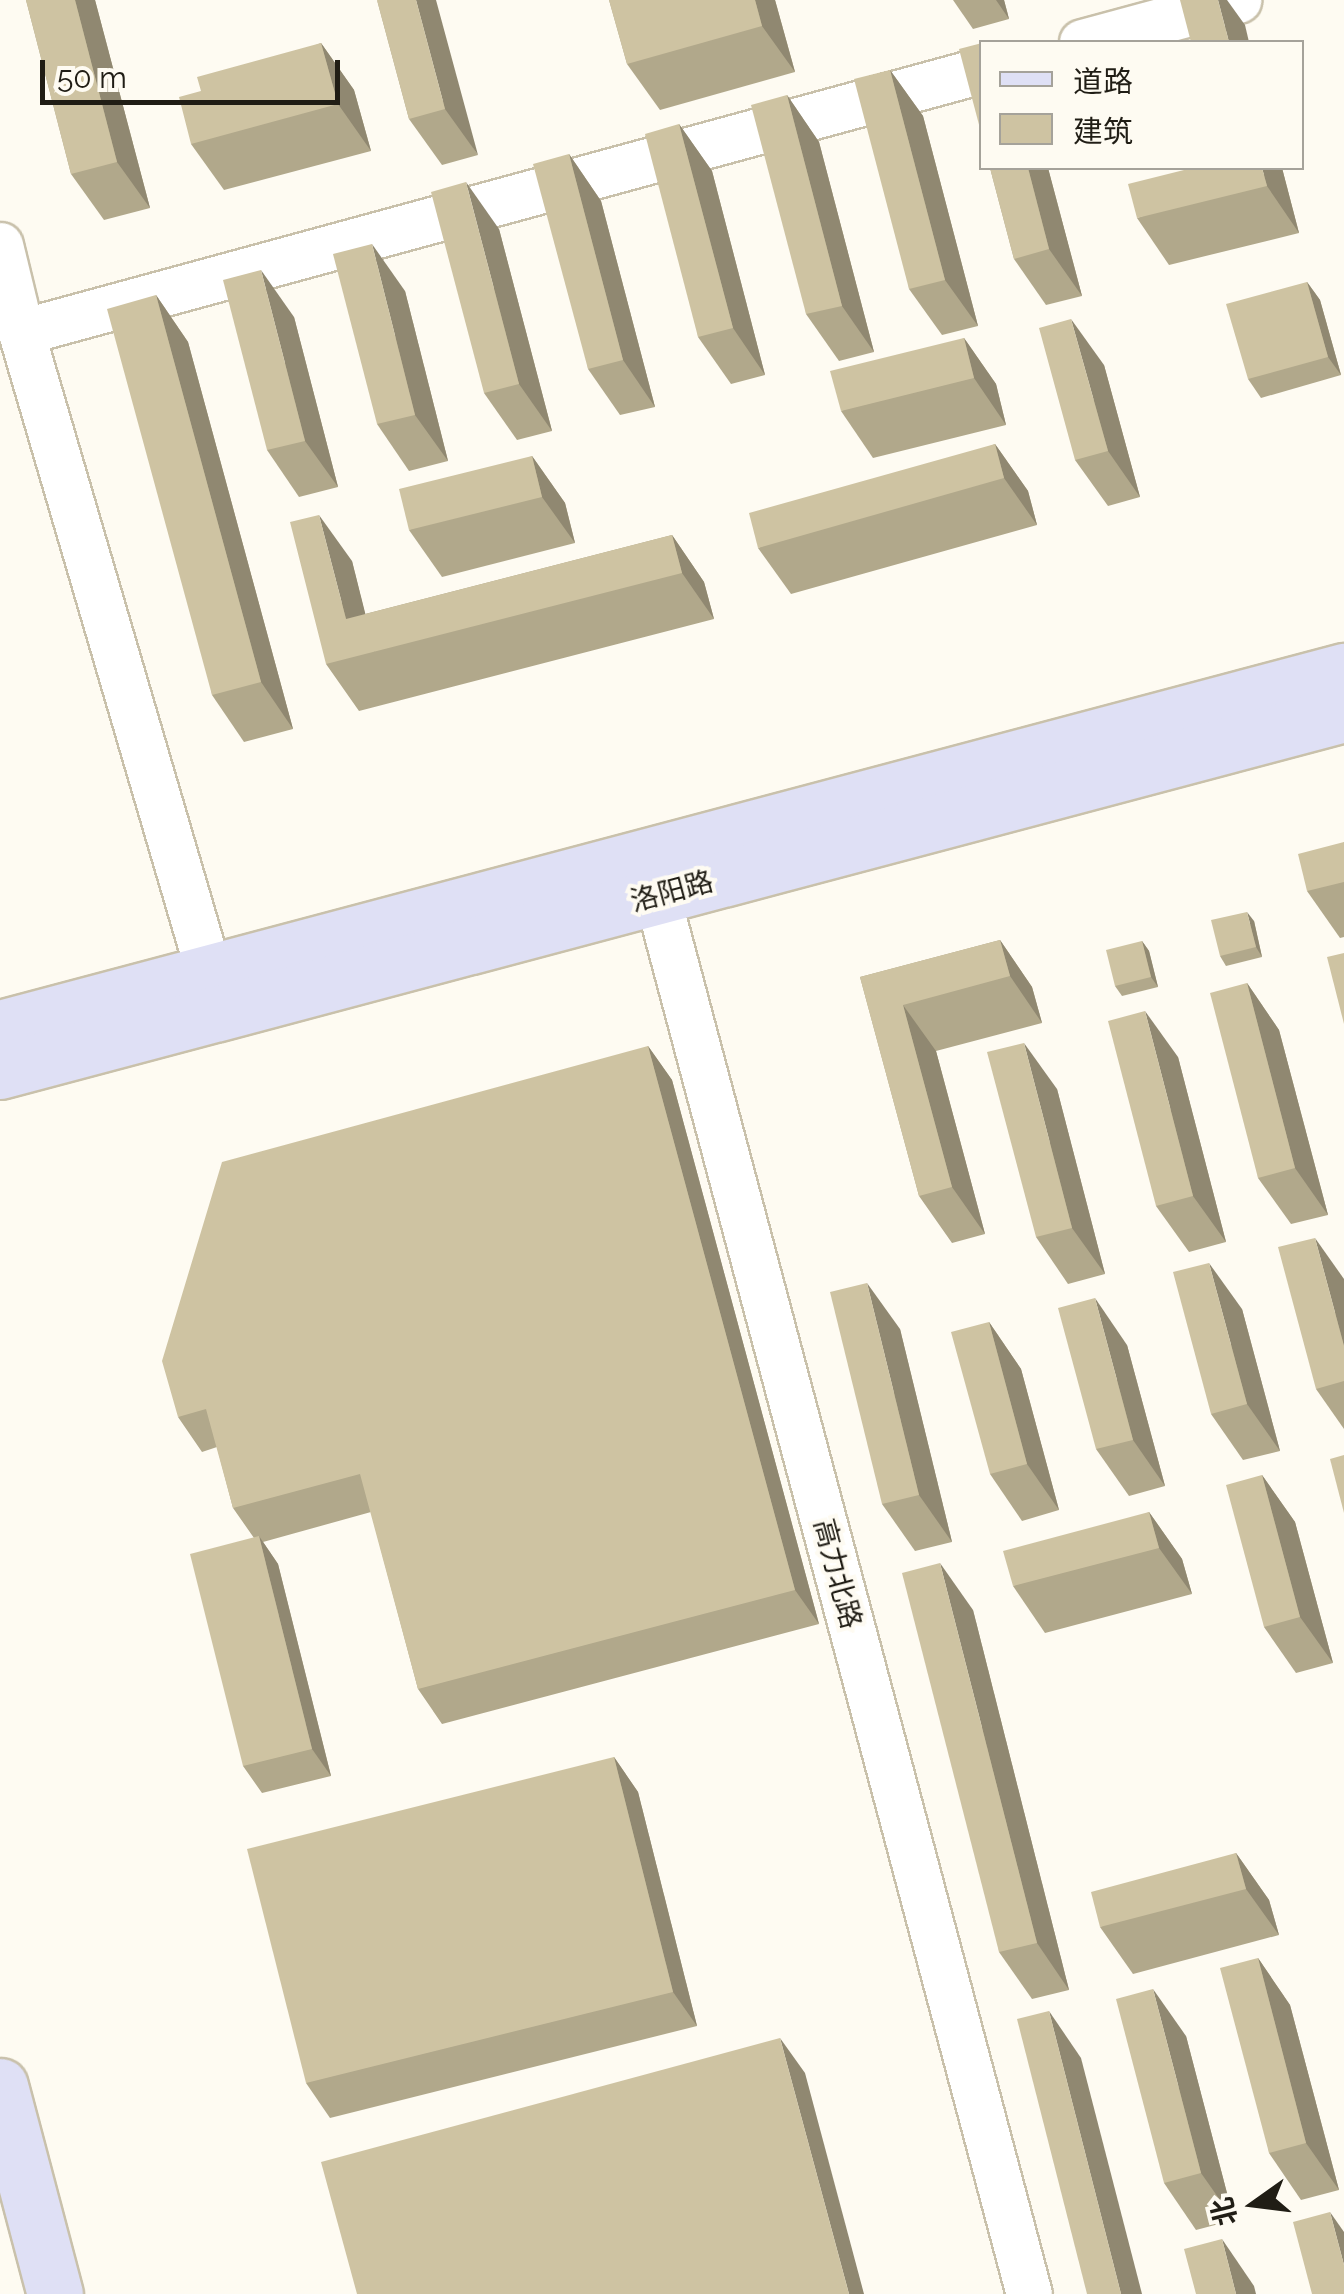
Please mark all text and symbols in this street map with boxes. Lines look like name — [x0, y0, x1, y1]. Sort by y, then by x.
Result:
scale bar — [45, 40, 345, 102]
legend — [979, 40, 1304, 170]
text: 50 m — [57, 60, 127, 95]
text: 道路 — [1073, 64, 1133, 99]
text: 建筑 — [1073, 114, 1133, 149]
street label: 洛阳路 — [627, 865, 717, 919]
street label: 高力北路 — [806, 1516, 868, 1632]
north arrow — [1204, 2154, 1304, 2254]
text: 北 — [1205, 2194, 1244, 2229]

